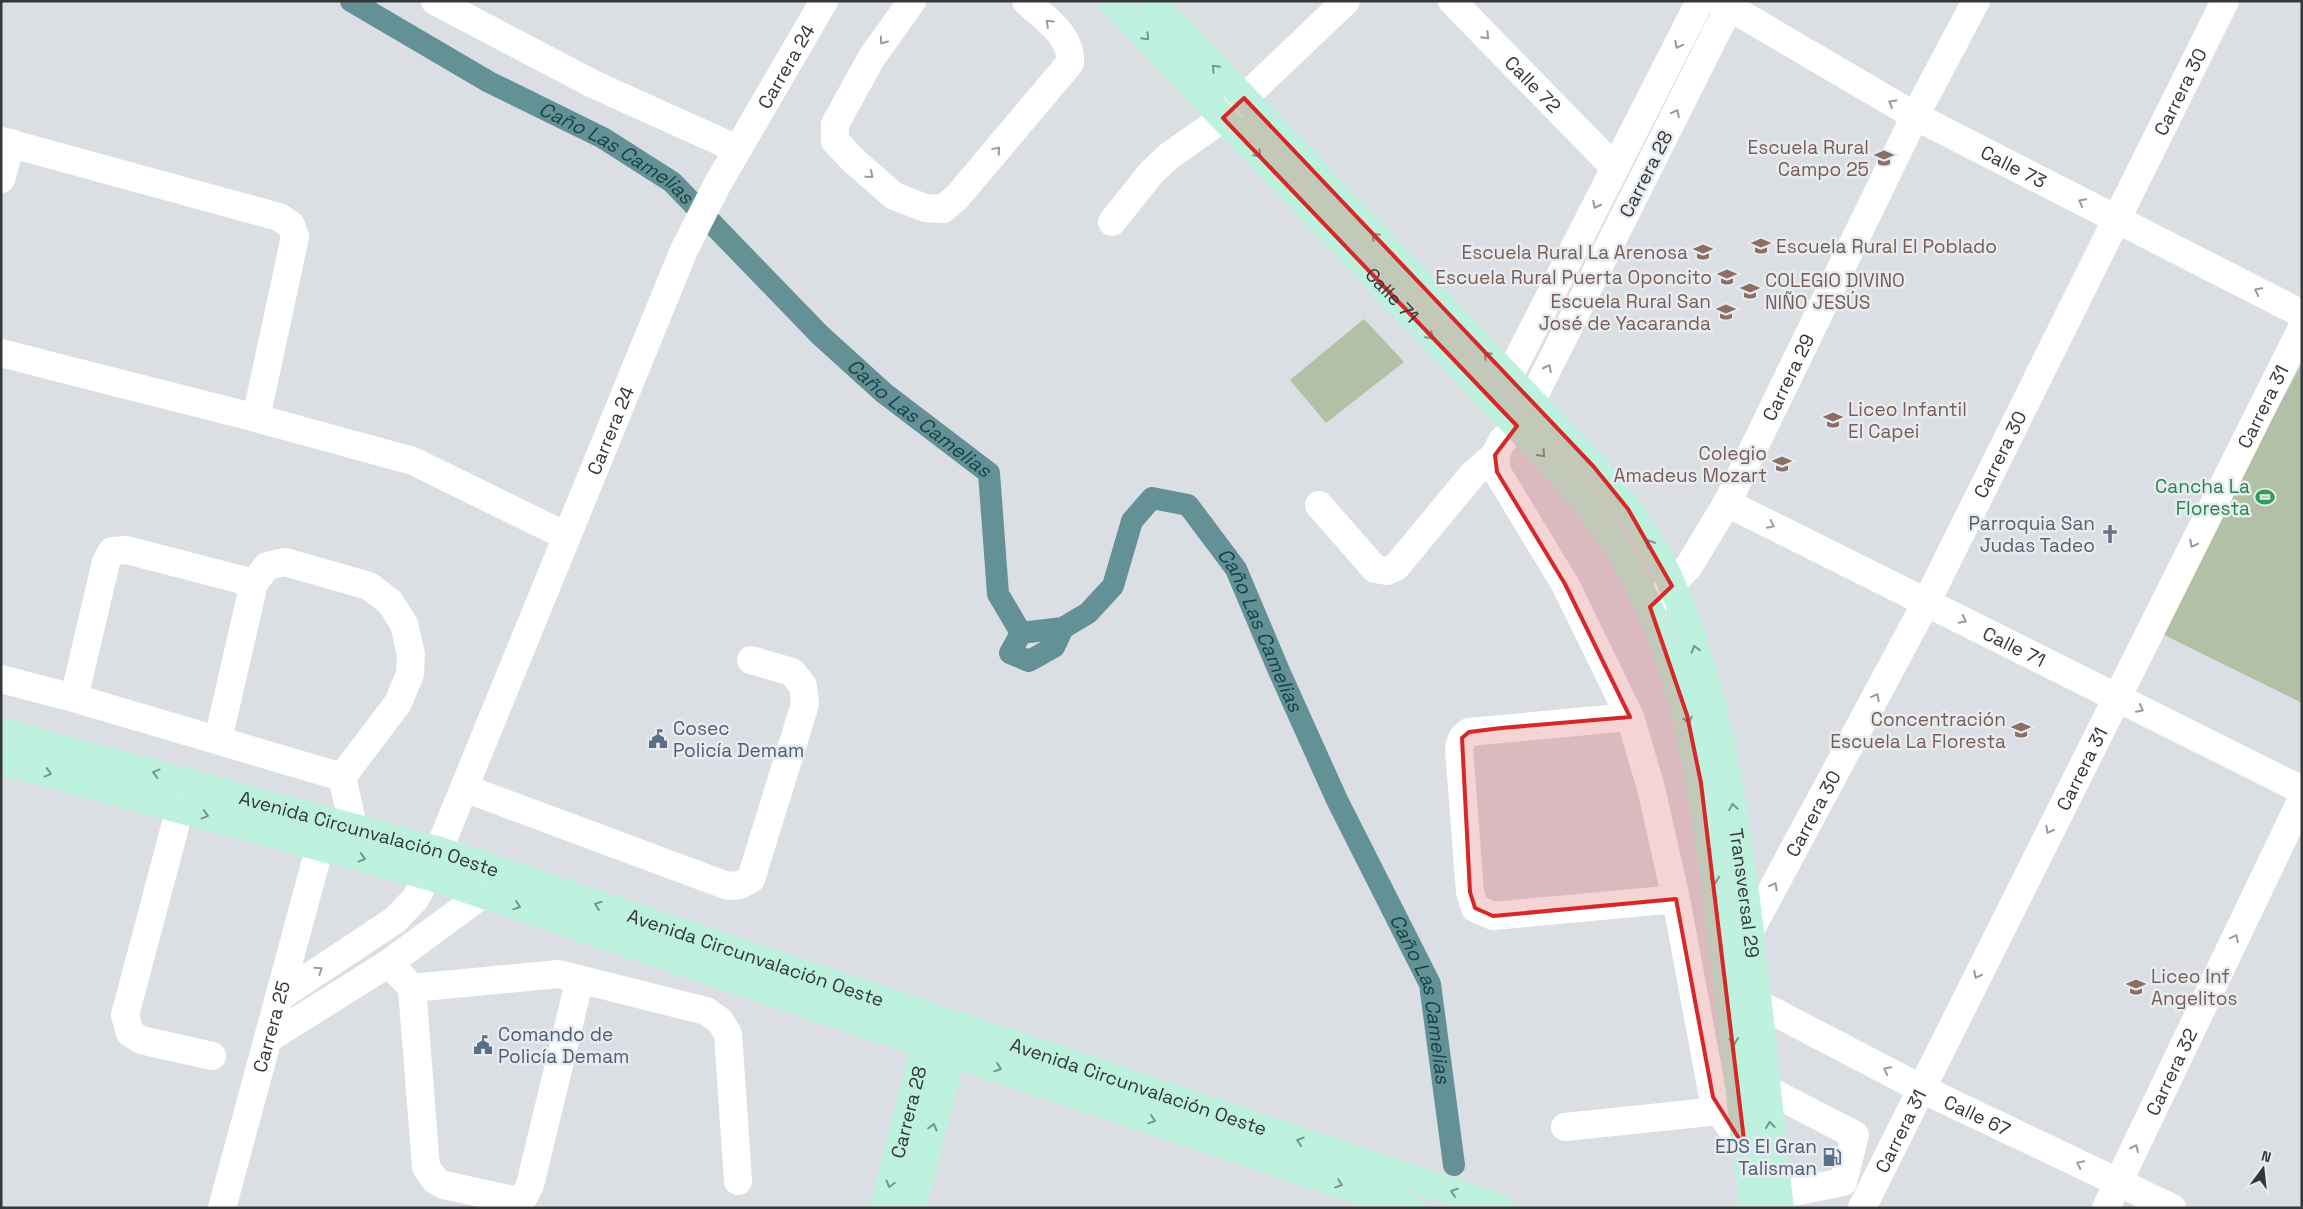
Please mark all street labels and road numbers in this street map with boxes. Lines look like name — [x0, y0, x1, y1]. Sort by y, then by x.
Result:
street label: Carrera 24 — [752, 20, 820, 113]
street label: Carrera 30 — [2148, 44, 2212, 140]
street label: Calle 72 — [1499, 50, 1567, 118]
street label: Carrera 28 — [1613, 126, 1679, 222]
street label: Calle 73 — [1976, 139, 2051, 194]
street label: Calle 71 — [1360, 262, 1424, 328]
street label: Carrera 29 — [1756, 329, 1820, 425]
street label: Carrera 31 — [2231, 361, 2294, 453]
street label: Carrera 24 — [581, 382, 640, 479]
street label: Carrera 30 — [1968, 406, 2032, 502]
street label: Calle 71 — [1979, 620, 2050, 673]
street label: Carrera 31 — [2050, 723, 2113, 815]
street label: Carrera 30 — [1780, 766, 1846, 861]
street label: Avenida Circunvalación Oeste — [237, 785, 503, 883]
street label: Transversal 29 — [1724, 827, 1765, 959]
street label: Avenida Circunvalación Oeste — [624, 903, 887, 1012]
street label: Carrera 25 — [247, 978, 295, 1075]
street label: Carrera 32 — [2140, 1024, 2203, 1120]
street label: Avenida Circunvalación Oeste — [1007, 1031, 1270, 1141]
street label: Carrera 28 — [885, 1063, 932, 1161]
street label: Carrera 31 — [1869, 1085, 1932, 1177]
street label: Calle 67 — [1940, 1089, 2015, 1142]

